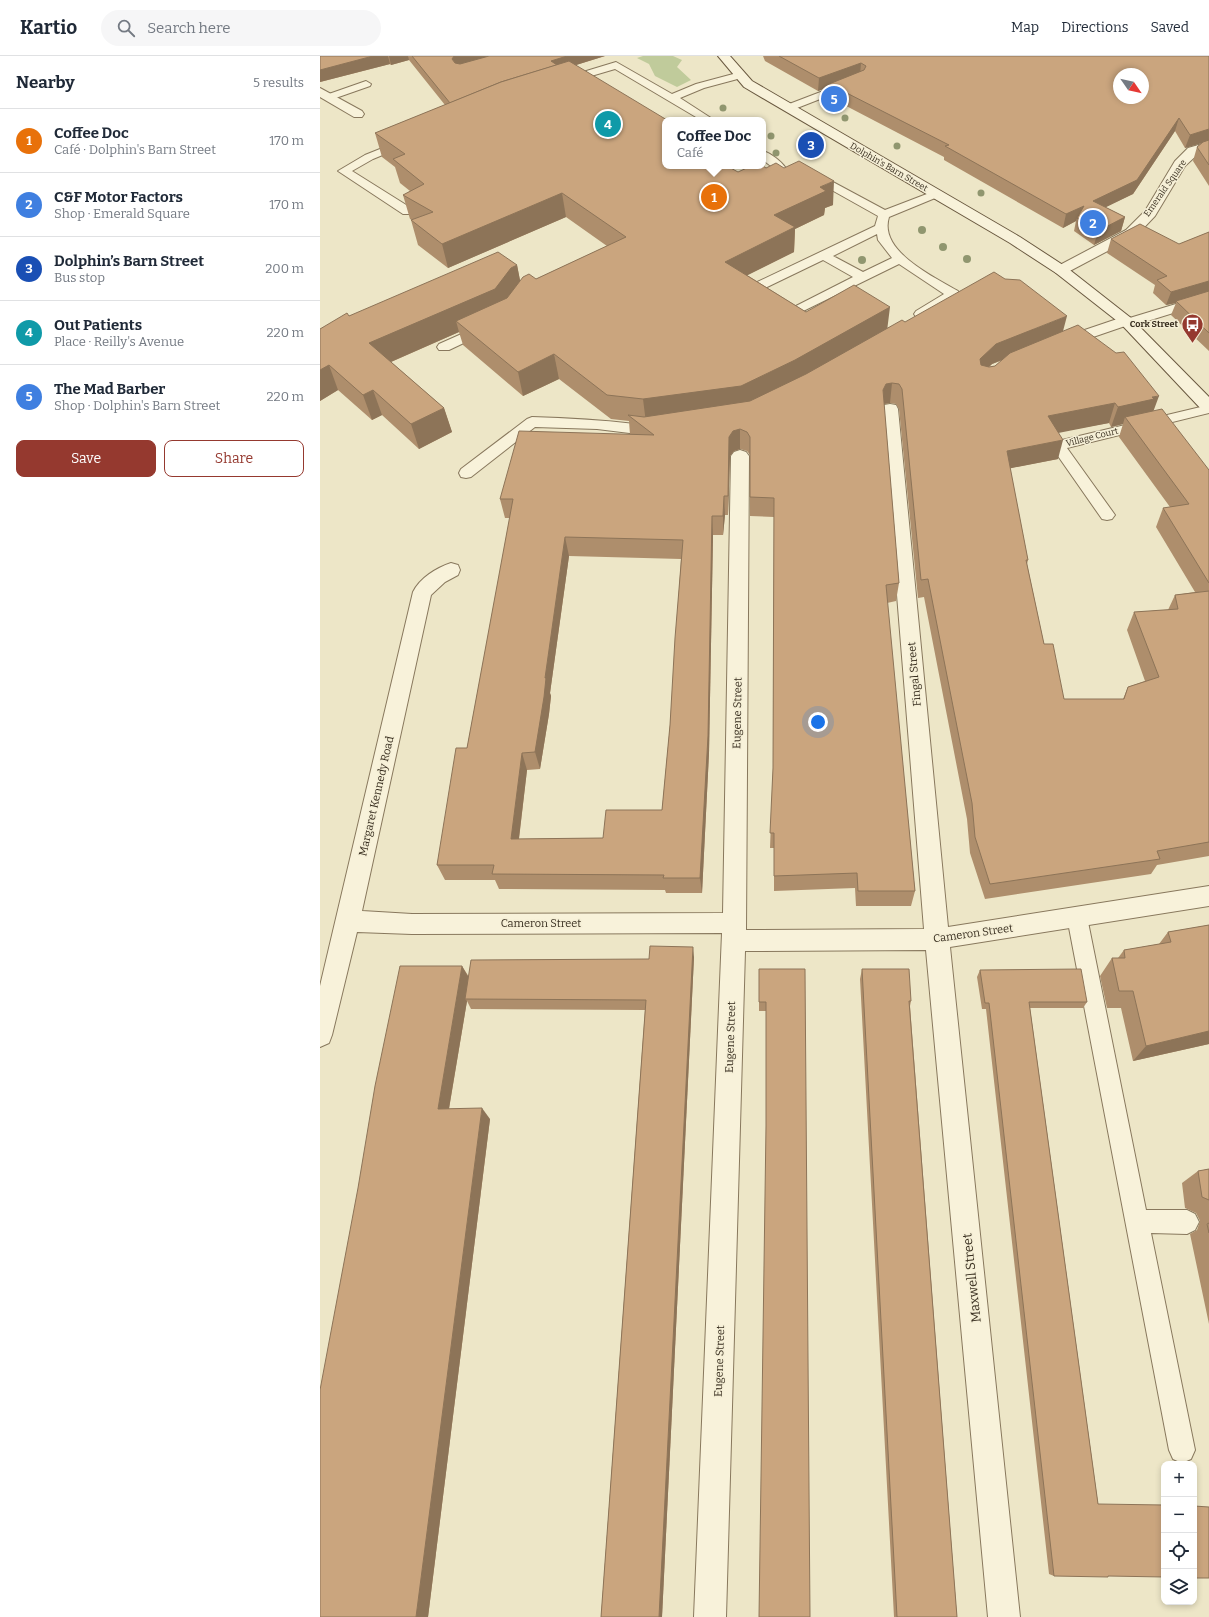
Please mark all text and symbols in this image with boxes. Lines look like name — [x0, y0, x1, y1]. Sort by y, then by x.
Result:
search box — [101, 10, 381, 46]
text: Kartio — [20, 16, 77, 39]
icon: search — [115, 17, 137, 39]
text: Search here — [147, 19, 231, 37]
text: Map — [1011, 19, 1039, 36]
text: Directions — [1061, 19, 1129, 36]
text: Saved — [1151, 19, 1189, 36]
north arrow — [1113, 68, 1149, 104]
text: Nearby — [16, 72, 75, 93]
text: 5 results — [253, 75, 304, 90]
pin: 5 — [821, 84, 847, 114]
pin: 4 — [595, 109, 621, 139]
popup — [662, 117, 766, 169]
text: Coffee Doc — [54, 124, 129, 142]
text: Coffee Doc — [677, 127, 751, 145]
pin: 3 — [798, 130, 824, 160]
text: 1 — [26, 133, 32, 148]
text: 170 m — [269, 133, 304, 148]
street label: Dolphin's Barn Street — [848, 141, 930, 194]
text: Café · Dolphin's Barn Street — [54, 142, 216, 157]
text: Café — [677, 145, 703, 160]
street label: Emerald Square — [1142, 158, 1188, 218]
pin: 1 — [701, 182, 727, 212]
text: C&F Motor Factors — [54, 188, 183, 206]
text: 2 — [25, 197, 33, 212]
text: 170 m — [269, 197, 304, 212]
text: Shop · Emerald Square — [54, 206, 190, 221]
pin: 2 — [1080, 208, 1106, 238]
text: Dolphin’s Barn Street — [54, 252, 204, 270]
text: 3 — [25, 261, 33, 276]
text: 200 m — [265, 261, 304, 276]
text: Bus stop — [54, 270, 105, 285]
bus stop icon: Cork Street — [1180, 311, 1206, 344]
text: Out Patients — [54, 316, 142, 334]
place label: Cork Street — [1130, 319, 1178, 329]
text: 4 — [25, 325, 33, 340]
text: 220 m — [267, 325, 304, 340]
text: Place · Reilly's Avenue — [54, 334, 184, 349]
text: The Mad Barber — [54, 380, 165, 398]
text: 5 — [25, 389, 33, 404]
text: 220 m — [267, 389, 304, 404]
text: Shop · Dolphin's Barn Street — [54, 398, 220, 413]
street label: Village Court — [1065, 425, 1120, 448]
button: Save — [16, 440, 156, 477]
button: Share — [164, 440, 304, 477]
street label: Fingal Street — [905, 641, 924, 707]
street label: Eugene Street — [730, 677, 745, 749]
your location — [808, 712, 828, 732]
street label: Margaret Kennedy Road — [356, 734, 397, 857]
street label: Cameron Street — [501, 917, 581, 930]
street label: Cameron Street — [932, 921, 1014, 946]
street label: Eugene Street — [723, 1001, 738, 1073]
street label: Maxwell Street — [959, 1232, 984, 1323]
street label: Eugene Street — [712, 1325, 727, 1397]
map controls — [1161, 1461, 1197, 1605]
button: + — [1161, 1461, 1197, 1497]
button: − — [1161, 1497, 1197, 1533]
button: locate — [1161, 1533, 1197, 1569]
button: layers — [1161, 1569, 1197, 1605]

